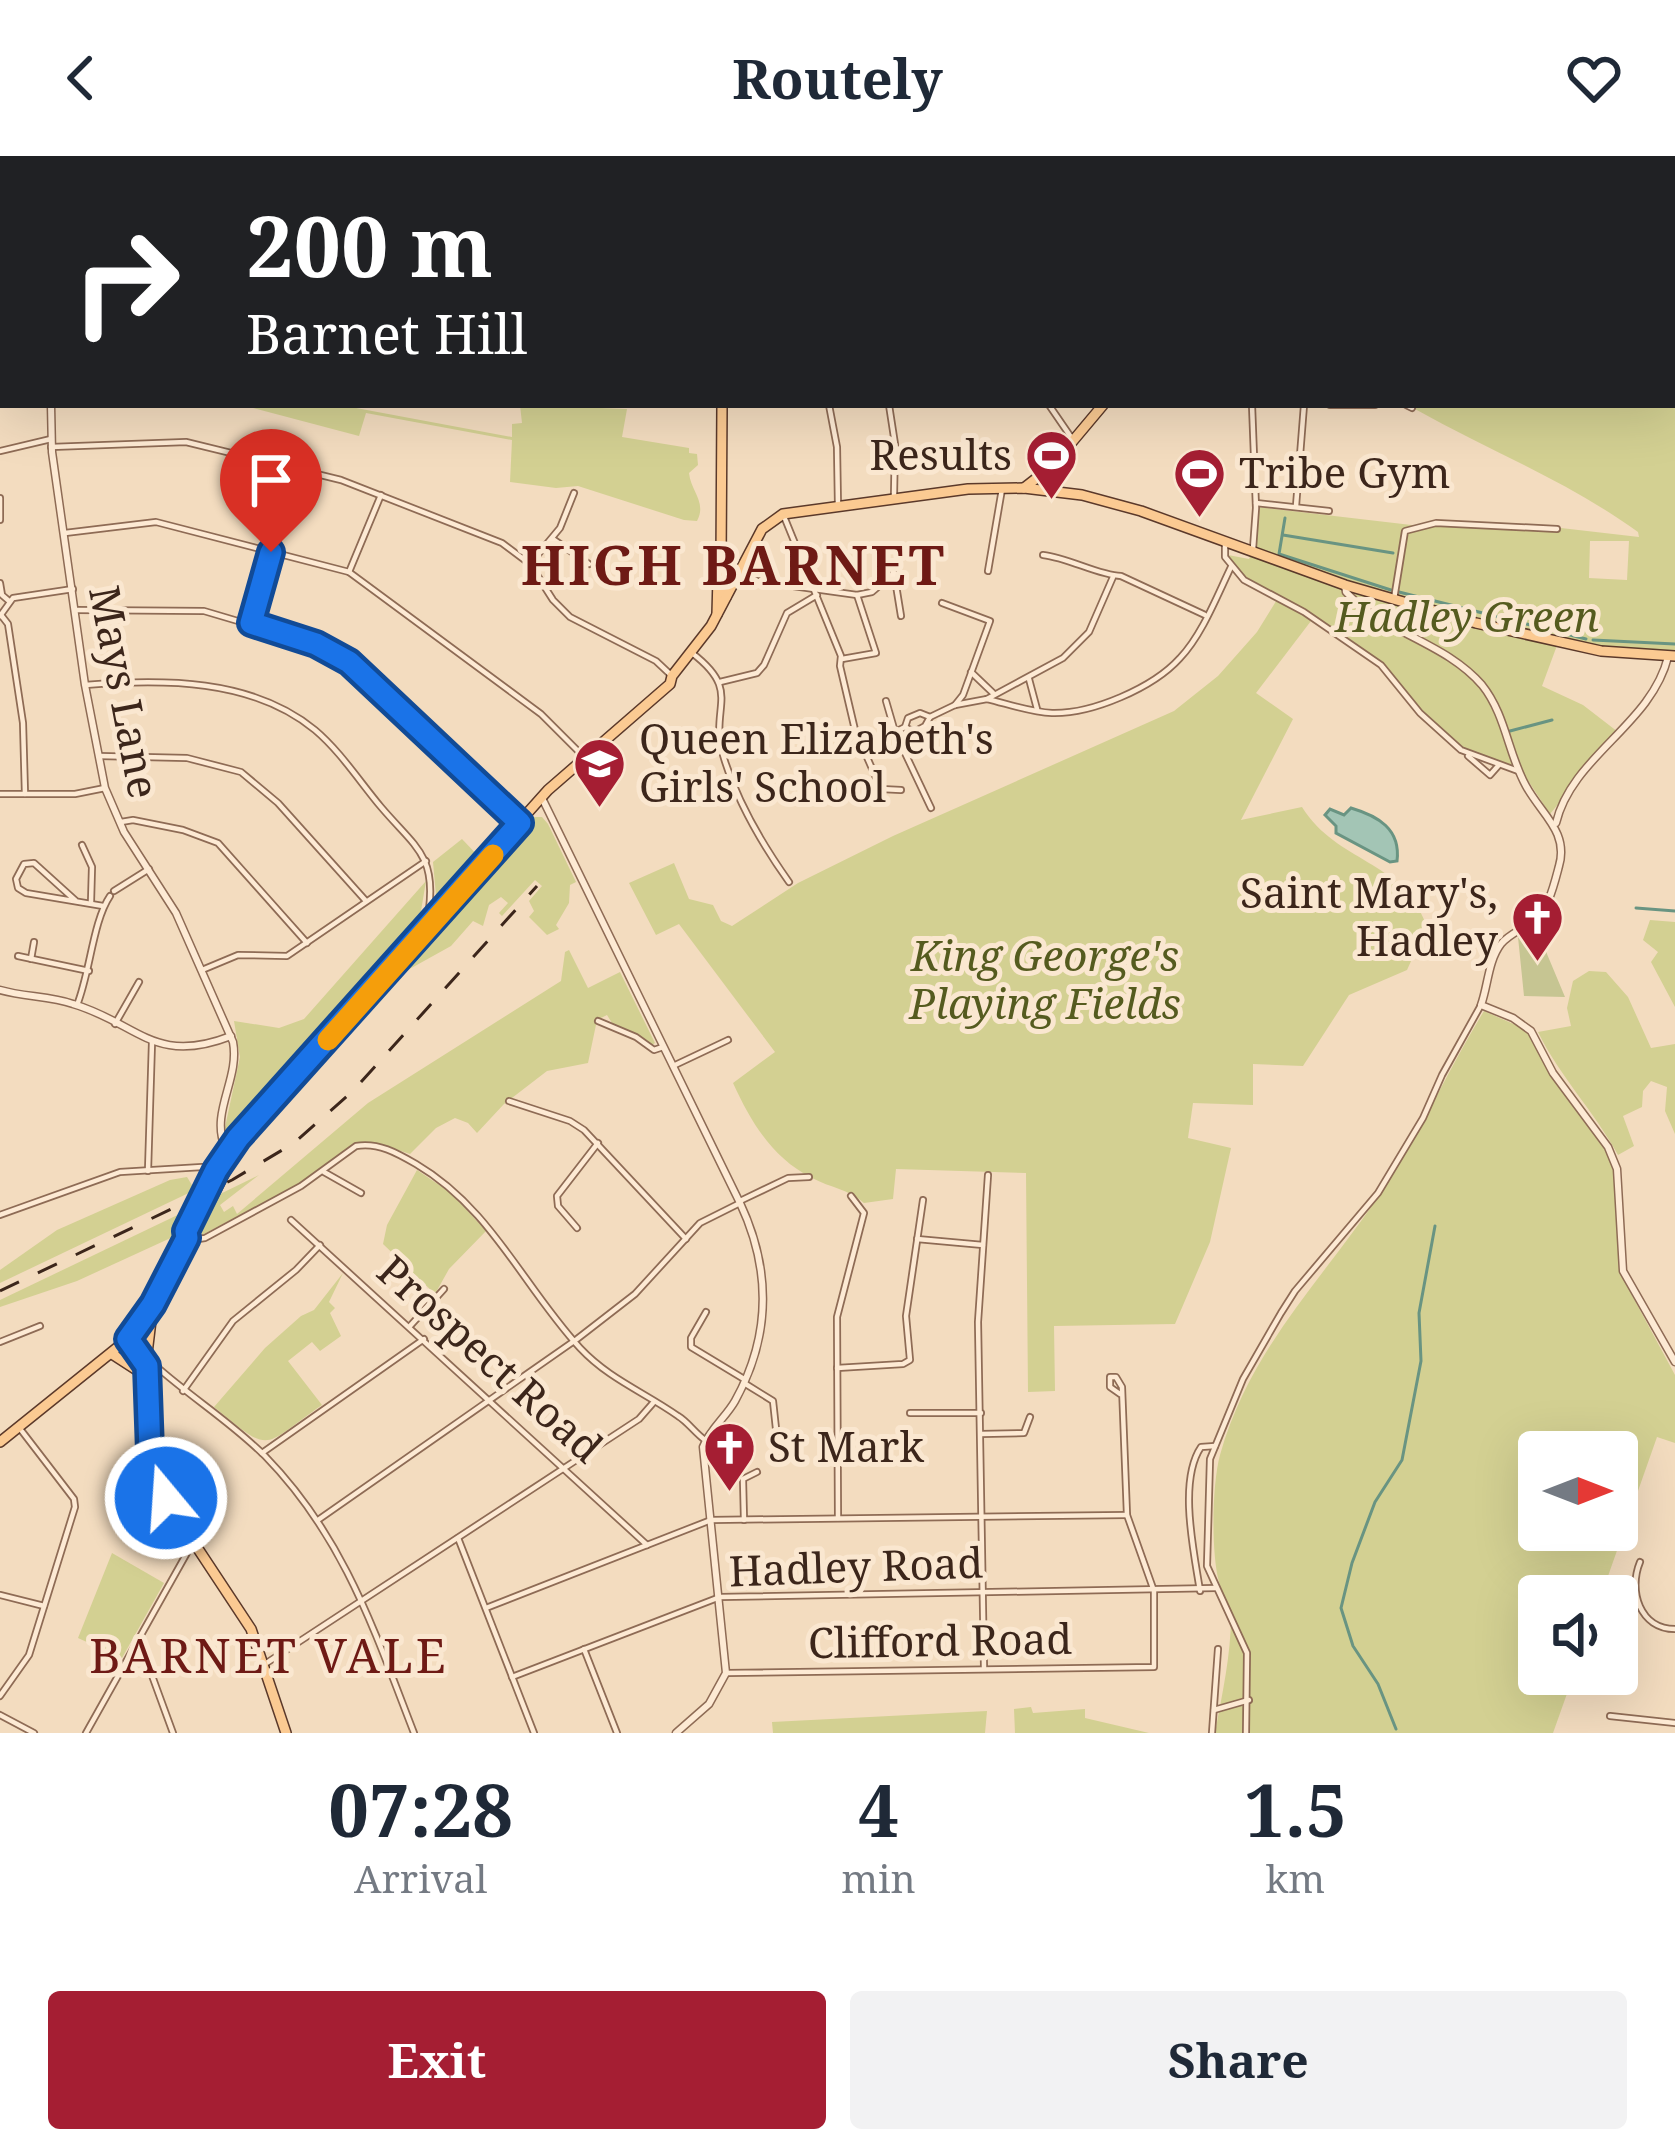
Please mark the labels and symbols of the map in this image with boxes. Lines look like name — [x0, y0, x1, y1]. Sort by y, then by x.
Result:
place label: Results — [870, 425, 1012, 482]
sports icon: Results — [1023, 427, 1079, 501]
pin — [220, 429, 322, 552]
place label: Tribe Gym — [1239, 443, 1451, 500]
sports icon: Tribe Gym — [1172, 445, 1228, 519]
district label: HIGH BARNET — [521, 527, 947, 601]
street label: Mays Lane — [77, 581, 174, 803]
park label: Hadley Green — [1334, 587, 1599, 644]
place label: Queen Elizabeth's Girls' School — [639, 709, 994, 814]
school or university icon: Queen Elizabeth's Girls' School — [572, 735, 628, 809]
place label: Saint Mary's, Hadley — [1240, 863, 1498, 968]
church icon: Saint Mary's, Hadley — [1509, 889, 1565, 963]
park label: King George's Playing Fields — [908, 926, 1181, 1031]
street label: Prospect Road — [366, 1242, 616, 1474]
place label: St Mark — [768, 1417, 924, 1474]
church icon: St Mark — [701, 1419, 757, 1493]
north arrow — [1518, 1431, 1638, 1551]
position arrow — [103, 1435, 229, 1561]
street label: Hadley Road — [728, 1533, 984, 1598]
street label: Clifford Road — [808, 1609, 1073, 1670]
district label: BARNET VALE — [89, 1622, 449, 1687]

